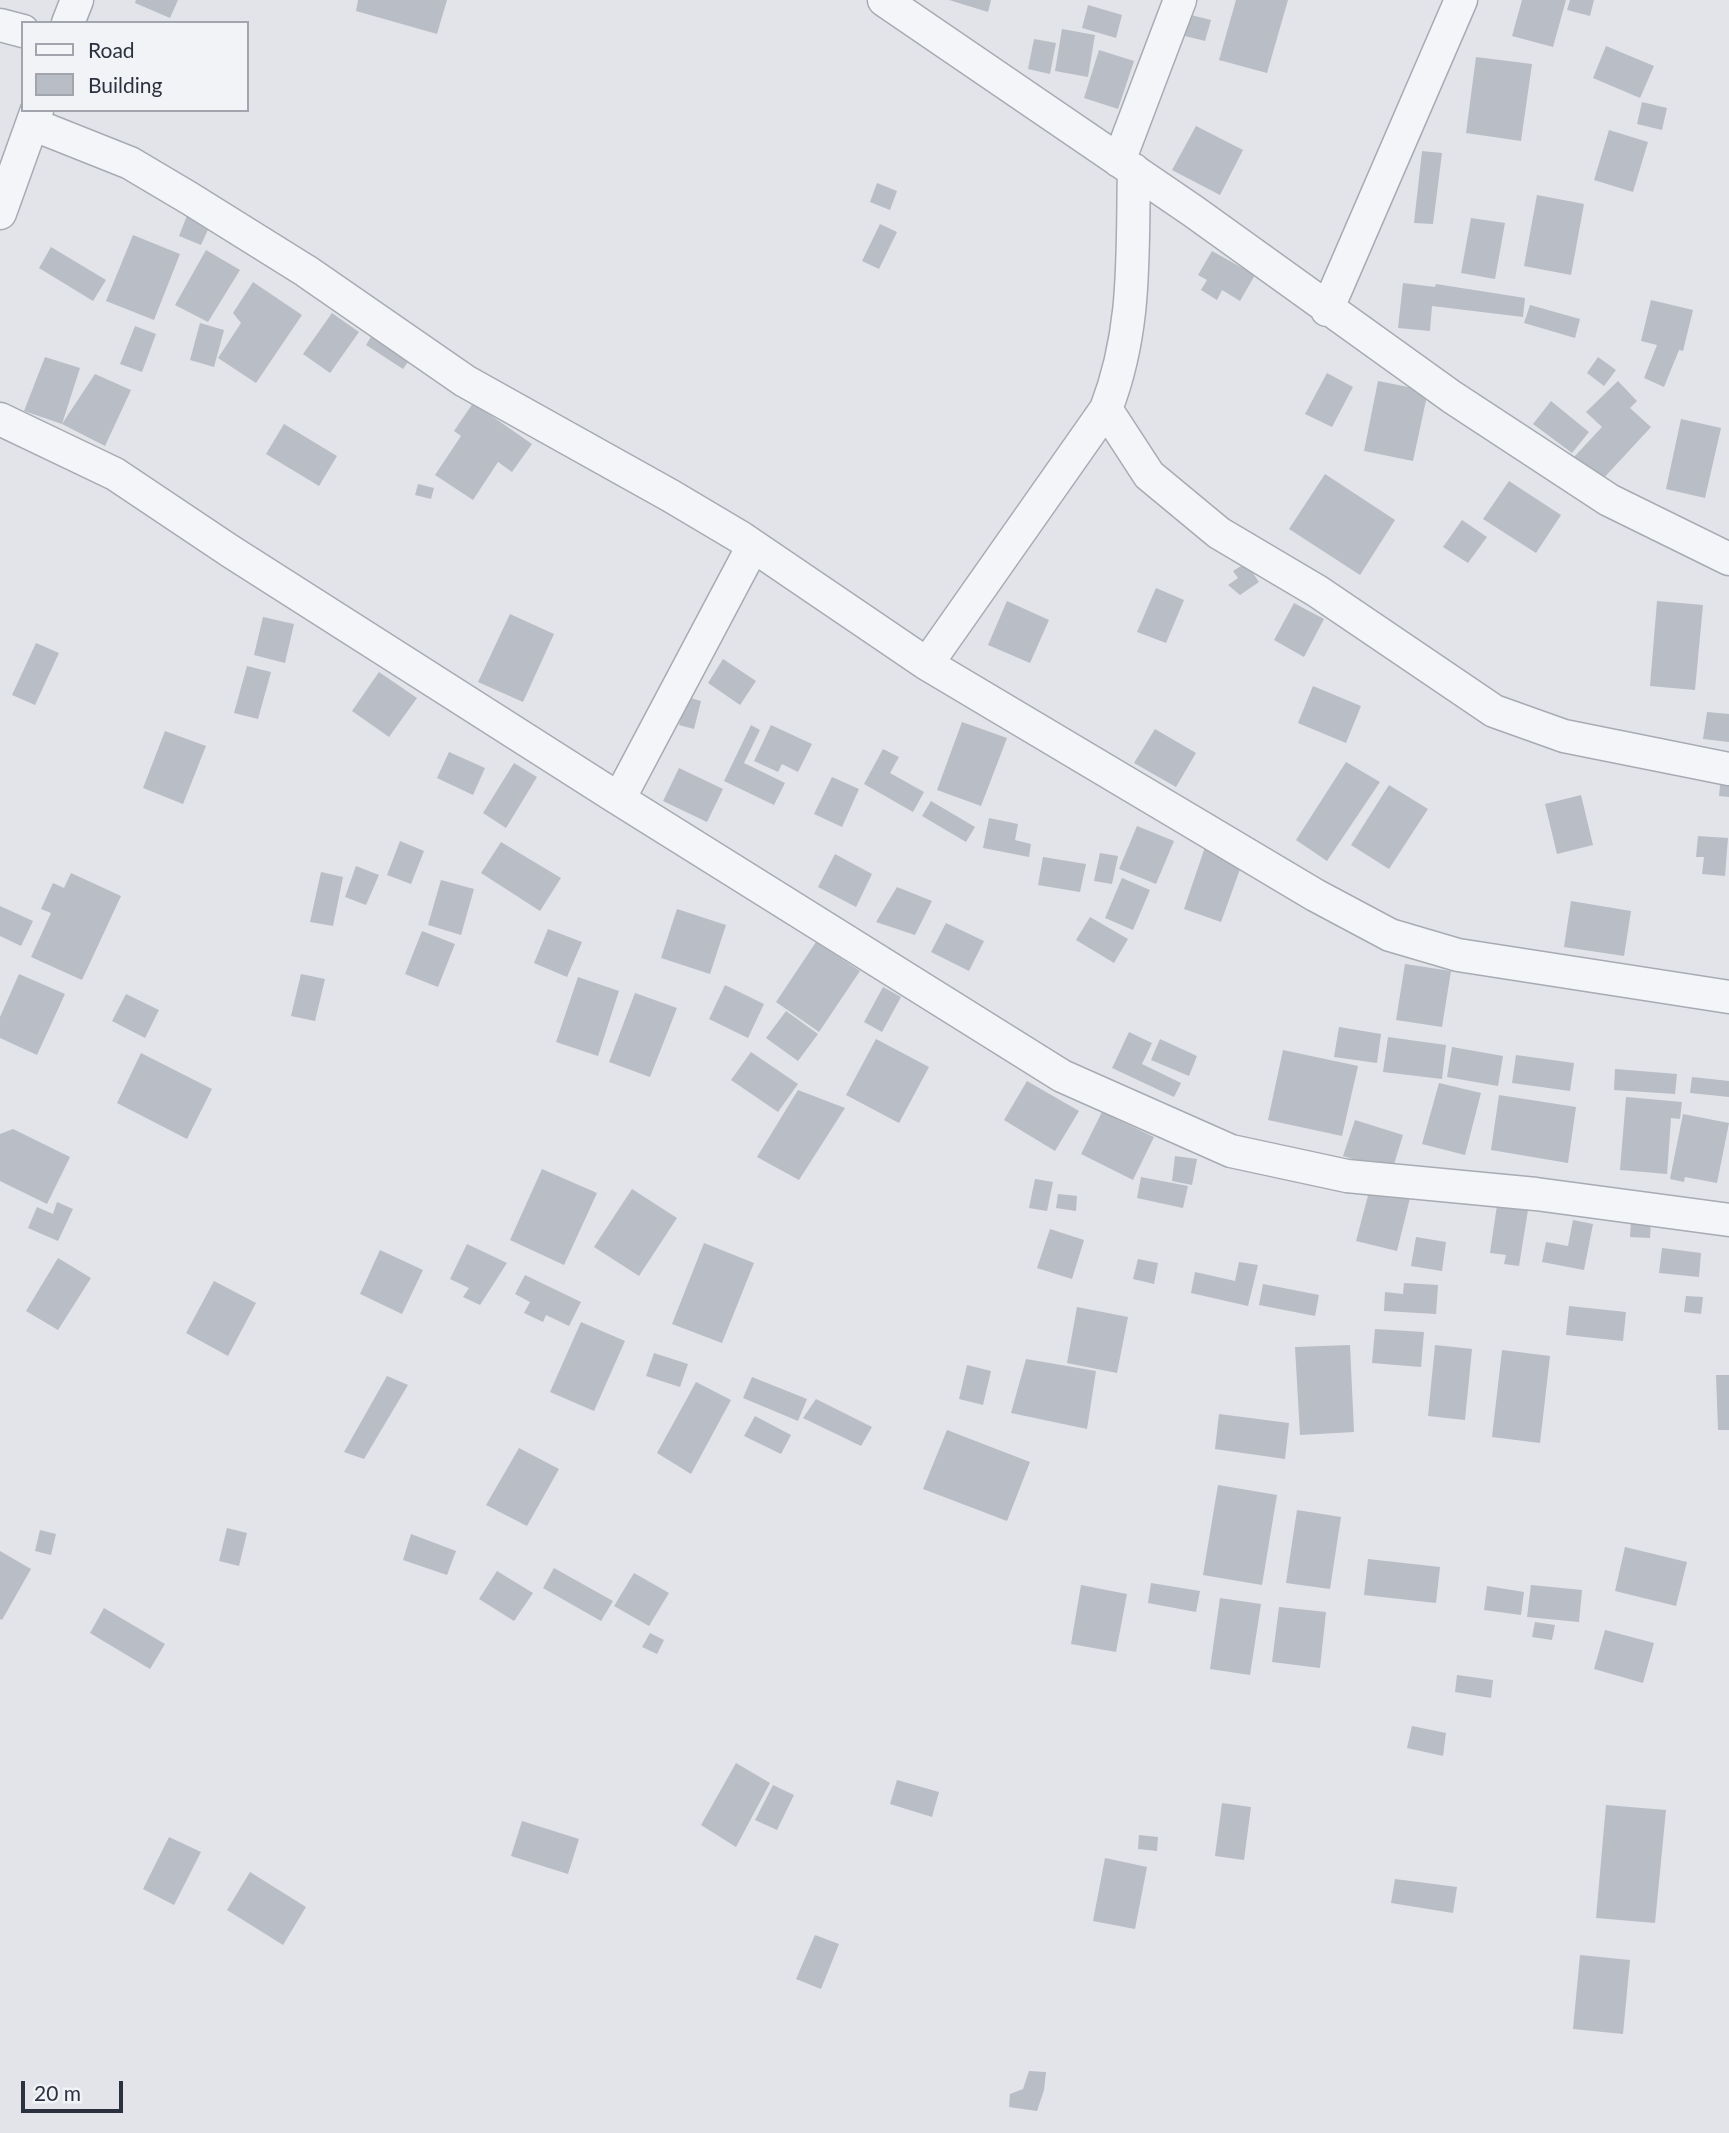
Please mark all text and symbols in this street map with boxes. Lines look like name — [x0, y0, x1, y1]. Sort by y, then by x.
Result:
legend — [21, 21, 248, 112]
text: Road — [88, 37, 135, 62]
text: Building — [88, 72, 163, 97]
scale bar — [24, 2066, 126, 2110]
text: 20 m — [34, 2080, 81, 2105]

